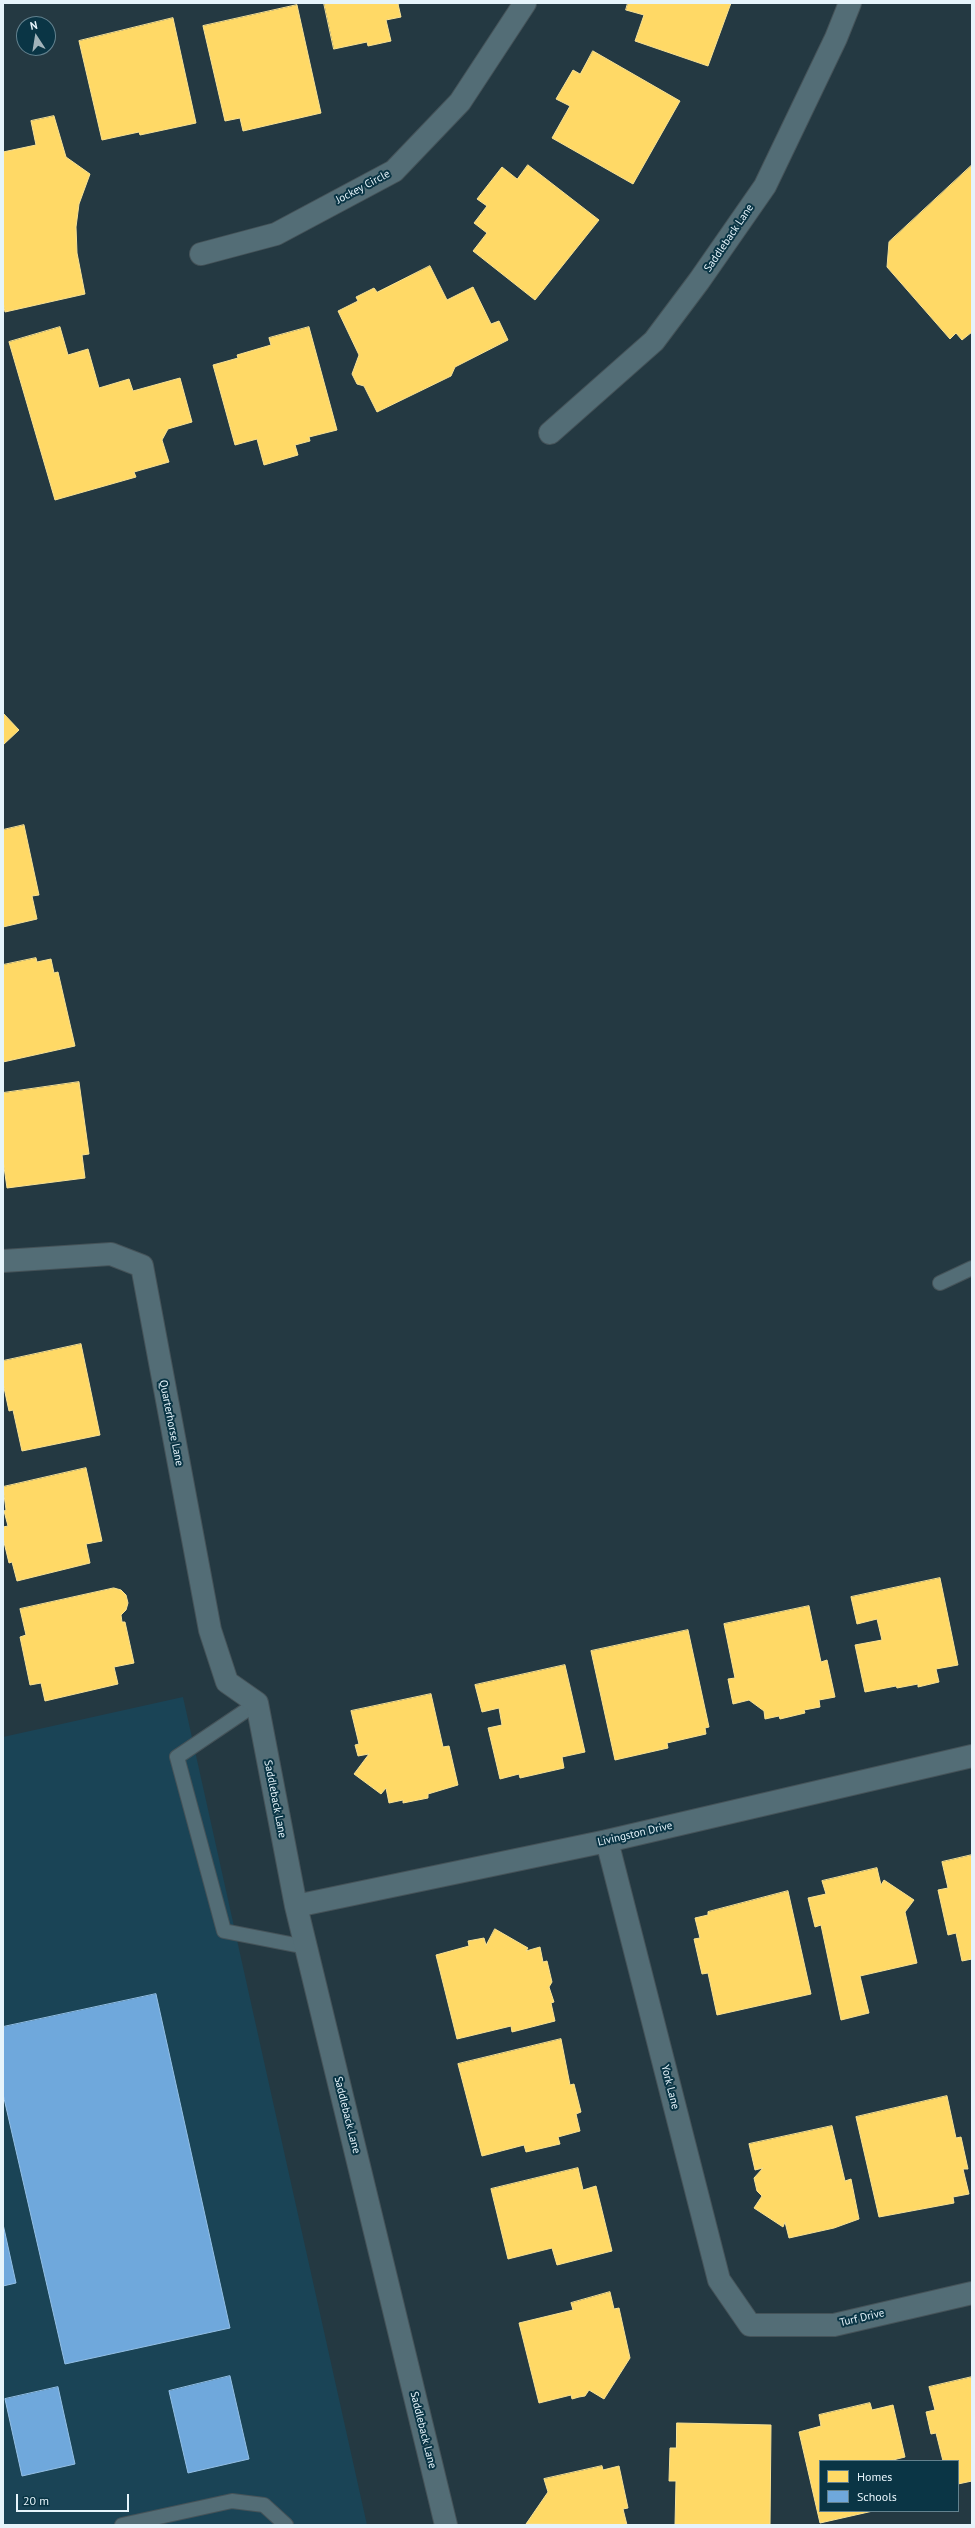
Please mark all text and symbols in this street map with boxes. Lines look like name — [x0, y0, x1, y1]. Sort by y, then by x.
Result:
north arrow — [16, 16, 56, 56]
text: N — [29, 18, 39, 33]
street label: Jockey Circle — [334, 167, 392, 207]
street label: Saddleback Lane — [701, 202, 757, 274]
street label: Quarterhorse Lane — [156, 1379, 186, 1467]
street label: Saddleback Lane — [261, 1759, 289, 1839]
street label: Livingston Drive — [596, 1819, 674, 1849]
street label: York Lane — [658, 2063, 682, 2111]
street label: Saddleback Lane — [331, 2075, 363, 2155]
street label: Turf Drive — [838, 2306, 886, 2330]
street label: Saddleback Lane — [407, 2390, 439, 2470]
legend — [819, 2460, 959, 2512]
text: Homes — [857, 2469, 892, 2484]
scale bar — [18, 2486, 131, 2512]
text: Schools — [857, 2489, 897, 2504]
text: 20 m — [23, 2493, 49, 2508]

